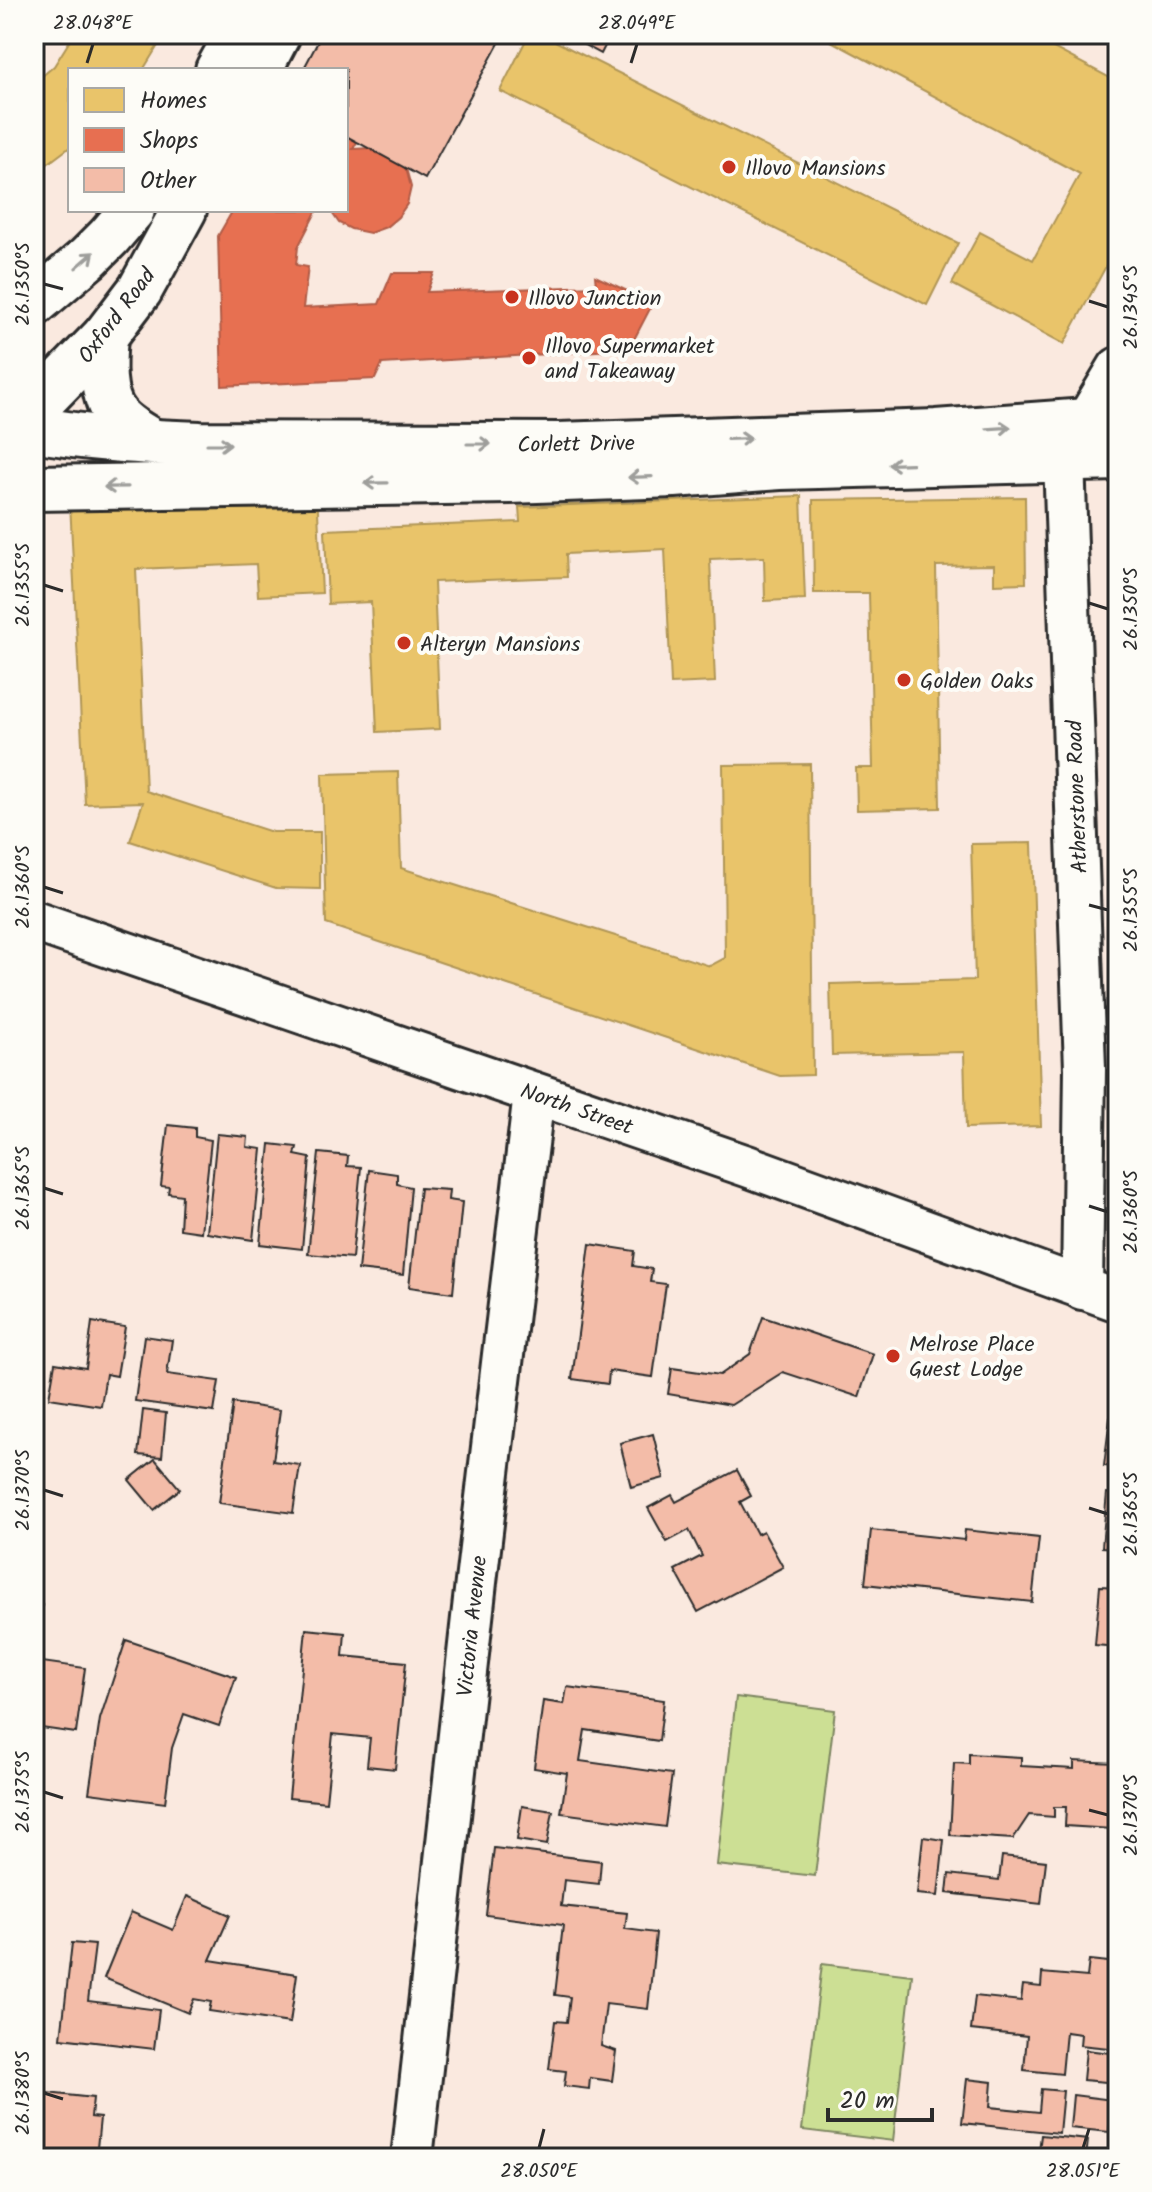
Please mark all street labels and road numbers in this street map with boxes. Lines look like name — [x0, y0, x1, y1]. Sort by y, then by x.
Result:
street label: Oxford Road — [70, 260, 166, 372]
street label: Corlett Drive — [517, 427, 635, 464]
street label: Atherstone Road — [1058, 719, 1099, 874]
street label: North Street — [515, 1075, 638, 1146]
street label: Victoria Avenue — [449, 1554, 498, 1699]

